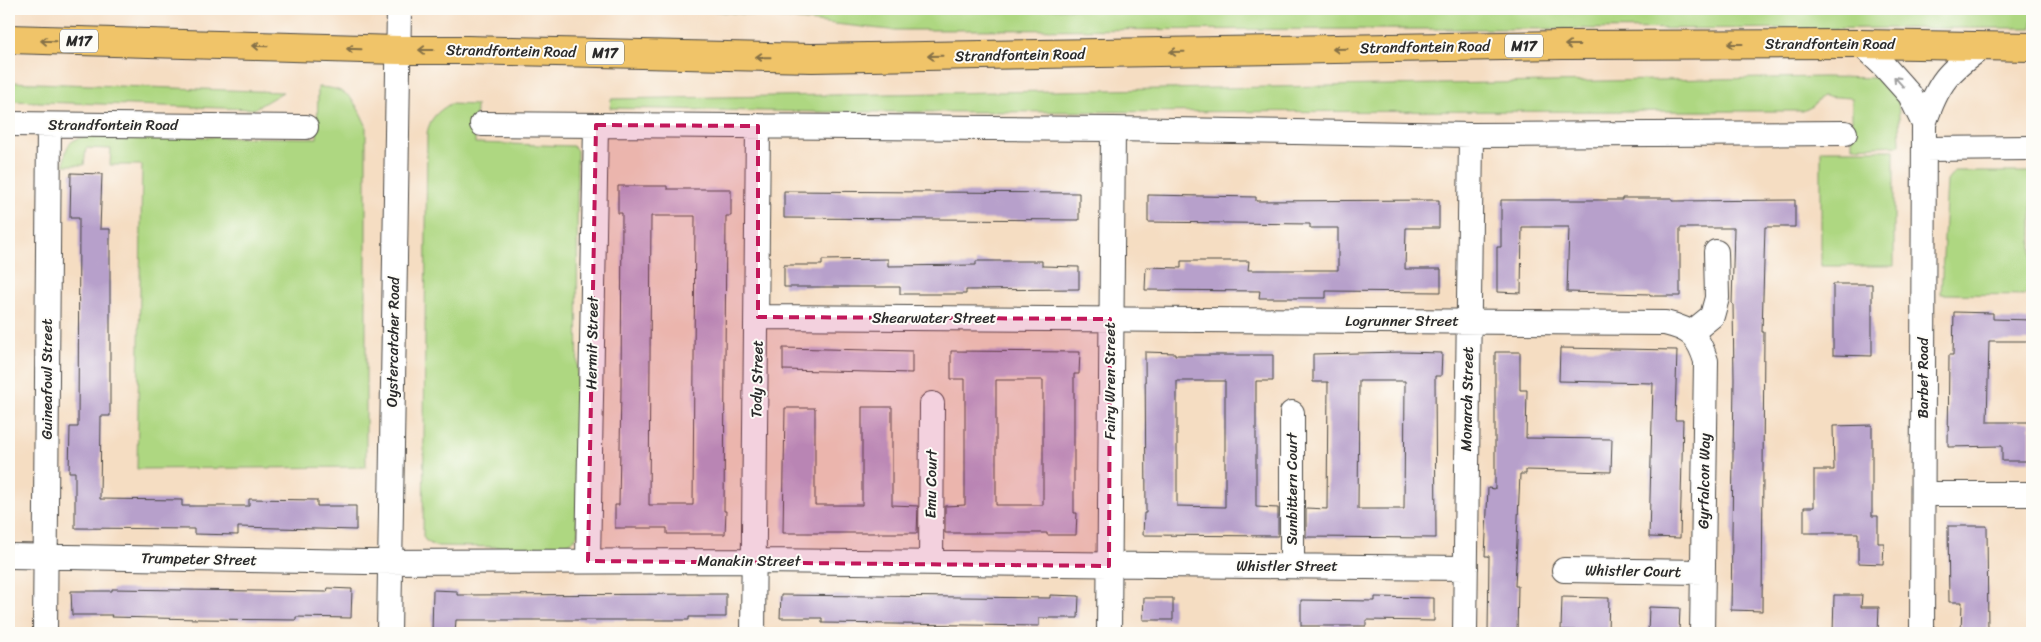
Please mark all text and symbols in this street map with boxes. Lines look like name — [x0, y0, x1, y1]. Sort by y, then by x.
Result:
road number: M17 — [60, 29, 98, 52]
street label: Strandfontein Road — [1765, 31, 1896, 57]
street label: Strandfontein Road — [1360, 33, 1491, 61]
road number: M17 — [1505, 34, 1543, 58]
one-way arrow — [40, 36, 56, 45]
street label: Strandfontein Road — [446, 37, 577, 65]
one-way arrow — [1564, 40, 1580, 50]
one-way arrow — [1727, 40, 1743, 49]
street label: Strandfontein Road — [955, 41, 1086, 69]
one-way arrow — [253, 42, 269, 51]
road number: M17 — [586, 42, 624, 64]
one-way arrow — [346, 44, 362, 54]
one-way arrow — [1332, 44, 1348, 54]
one-way arrow — [418, 45, 434, 55]
one-way arrow — [1169, 47, 1186, 57]
one-way arrow — [928, 51, 944, 61]
one-way arrow — [755, 52, 772, 62]
one-way arrow — [1893, 76, 1905, 89]
street label: Strandfontein Road — [48, 112, 179, 138]
street label: Oystercatcher Road — [379, 276, 407, 407]
street label: Hermit Street — [578, 295, 606, 390]
street label: Shearwater Street — [872, 305, 996, 331]
street label: Logrunner Street — [1345, 308, 1459, 334]
street label: Guineafowl Street — [34, 318, 60, 440]
street label: Fairy Wren Street — [1097, 322, 1123, 440]
street label: Barbet Road — [1910, 337, 1936, 418]
street label: Tody Street — [743, 339, 771, 418]
street label: Monarch Street — [1453, 346, 1481, 452]
street label: Sunbittern Court — [1279, 432, 1305, 545]
street label: Gyrfalcon Way — [1690, 433, 1718, 529]
street label: Emu Court — [917, 448, 945, 519]
street label: Trumpeter Street — [141, 545, 258, 573]
street label: Manakin Street — [697, 548, 802, 574]
street label: Whistler Street — [1236, 553, 1338, 579]
street label: Whistler Court — [1585, 557, 1682, 585]

